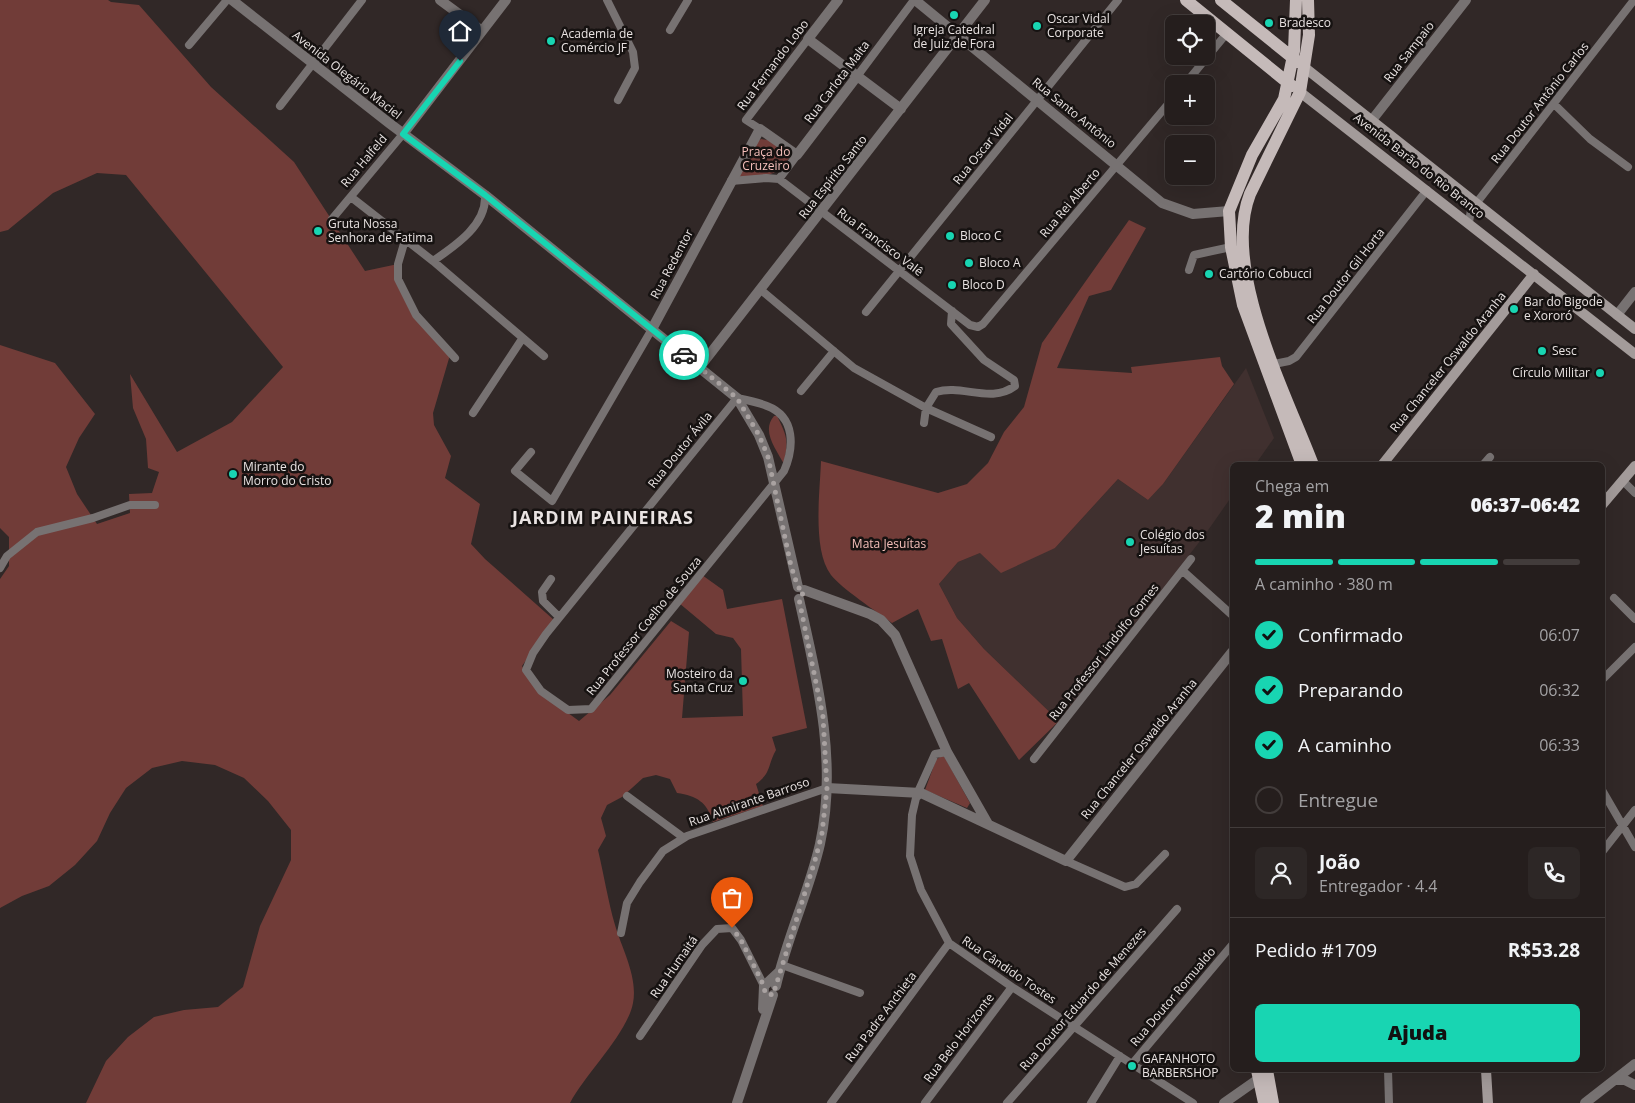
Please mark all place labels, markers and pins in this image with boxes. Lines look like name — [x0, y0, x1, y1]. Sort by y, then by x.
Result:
marker: Igreja Catedral de Juiz de Fora — [948, 9, 960, 21]
pin — [439, 10, 481, 61]
place label: Oscar Vidal Corporate — [1047, 10, 1110, 41]
place label: Bradesco — [1279, 14, 1331, 31]
marker: Bradesco — [1263, 17, 1275, 29]
marker: Oscar Vidal Corporate — [1031, 20, 1043, 32]
place label: Igreja Catedral de Juiz de Fora — [913, 21, 995, 52]
place label: Academia de Comércio JF — [561, 25, 633, 56]
marker: Academia de Comércio JF — [545, 35, 557, 47]
place label: Gruta Nossa Senhora de Fatima — [328, 215, 433, 246]
marker: Gruta Nossa Senhora de Fatima — [312, 225, 324, 237]
place label: Bloco C — [960, 227, 1002, 244]
marker: Bloco C — [944, 230, 956, 242]
place label: Bloco A — [979, 254, 1021, 271]
marker: Bloco A — [963, 257, 975, 269]
place label: Cartório Cobucci — [1219, 265, 1312, 282]
marker: Cartório Cobucci — [1203, 268, 1215, 280]
place label: Bloco D — [962, 276, 1005, 293]
marker: Bloco D — [946, 279, 958, 291]
place label: Bar do Bigode e Xororó — [1524, 293, 1603, 324]
marker: Bar do Bigode e Xororó — [1508, 303, 1520, 315]
place label: Sesc — [1552, 342, 1577, 359]
marker: Sesc — [1536, 345, 1548, 357]
place label: Círculo Militar — [1512, 364, 1590, 381]
marker: Círculo Militar — [1594, 367, 1606, 379]
place label: Mirante do Morro do Cristo — [243, 458, 332, 489]
marker: Mirante do Morro do Cristo — [227, 468, 239, 480]
place label: Colégio dos Jesuítas — [1139, 526, 1205, 557]
marker: Colégio dos Jesuítas — [1124, 536, 1136, 548]
place label: Mosteiro da Santa Cruz — [666, 665, 733, 696]
marker: Mosteiro da Santa Cruz — [737, 675, 749, 687]
pin — [711, 877, 753, 928]
place label: GAFANHOTO BARBERSHOP — [1142, 1050, 1219, 1081]
marker: GAFANHOTO BARBERSHOP — [1126, 1060, 1138, 1072]

